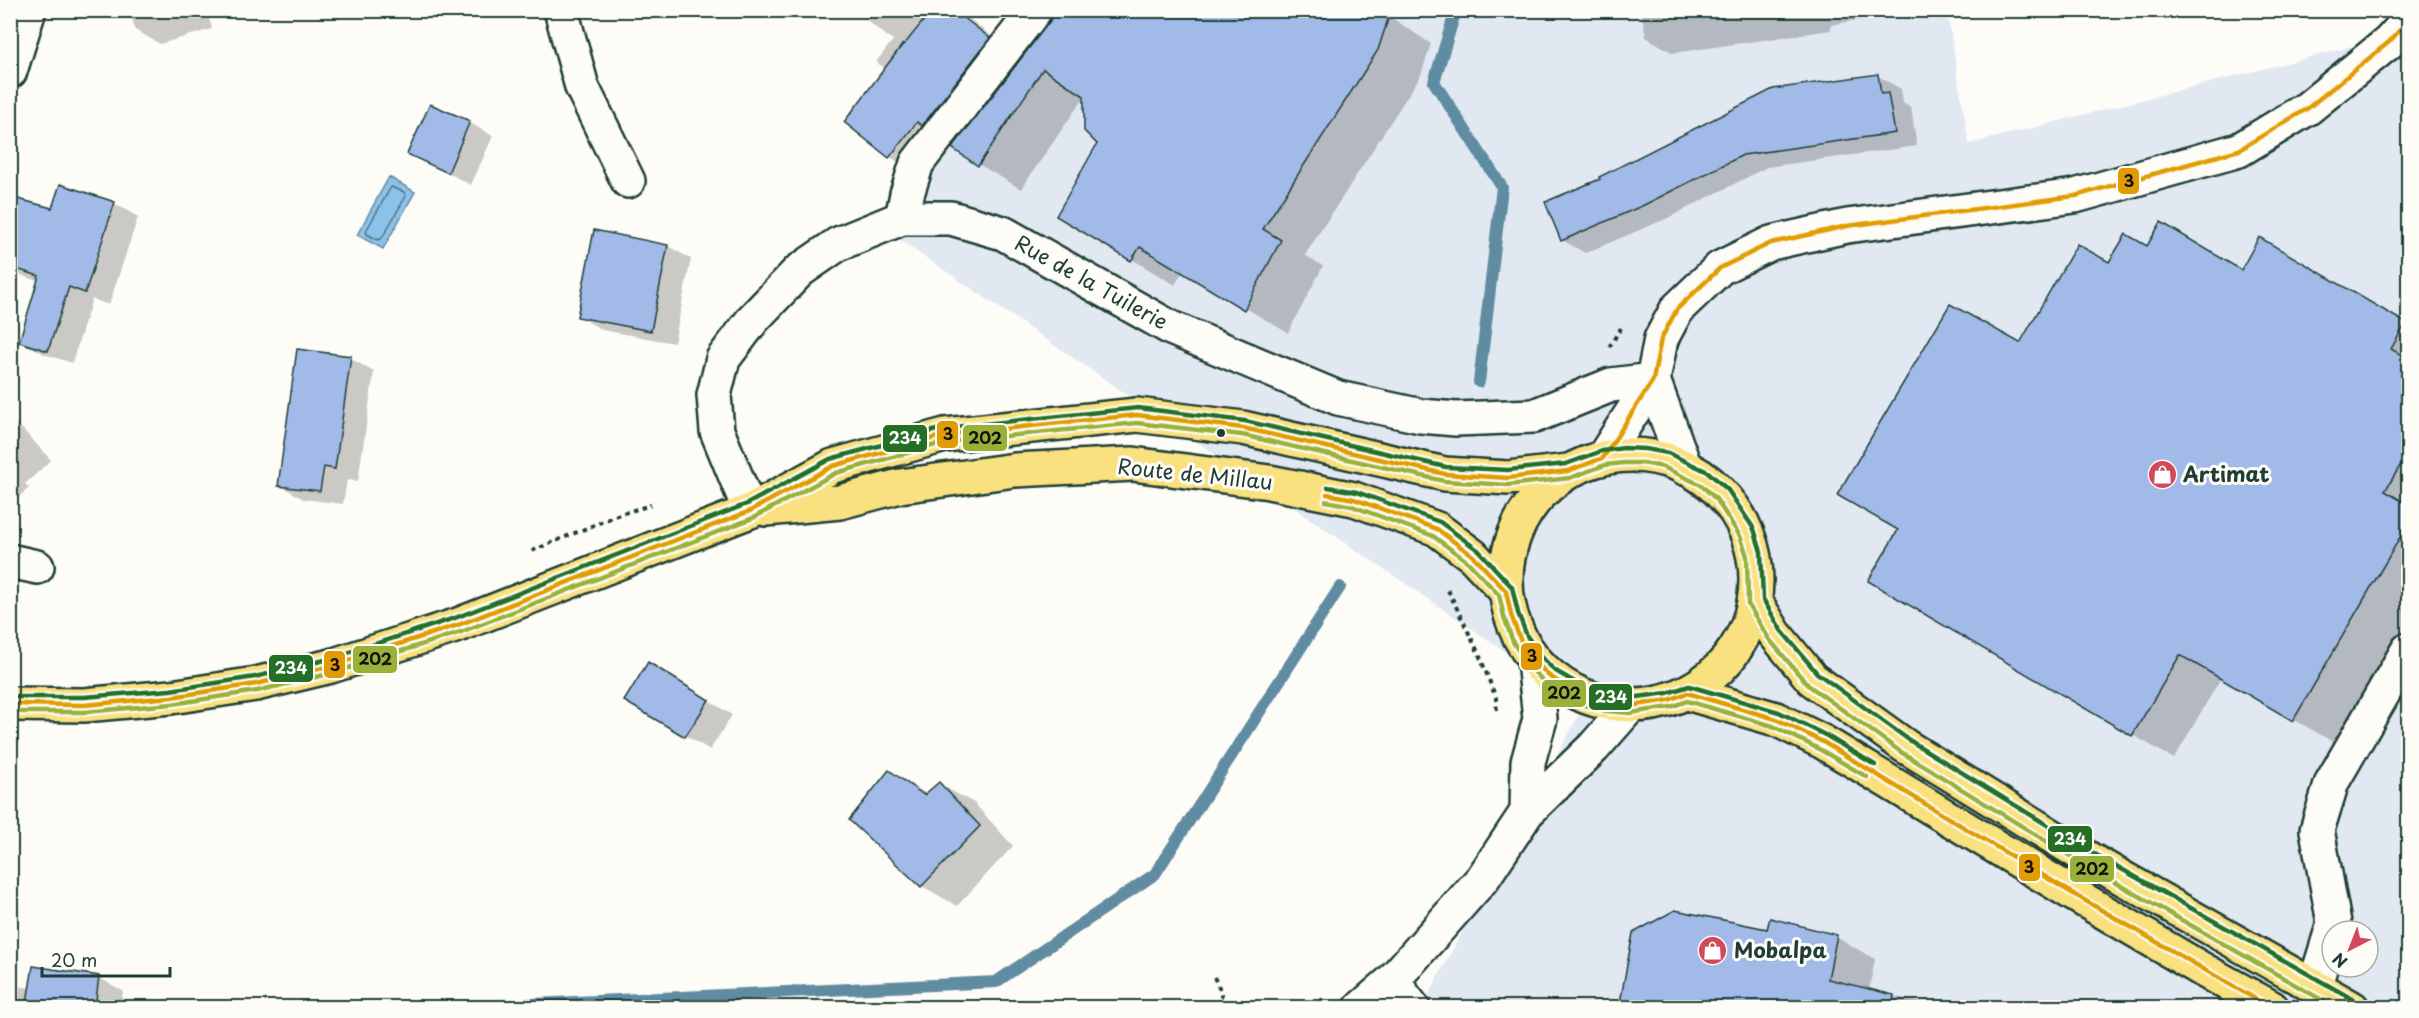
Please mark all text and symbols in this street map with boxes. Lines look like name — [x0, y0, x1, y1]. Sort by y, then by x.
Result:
line badge: 3 — [2117, 167, 2140, 195]
text: 3 — [2124, 168, 2134, 192]
street label: Rue de la Tuilerie — [1010, 226, 1174, 337]
line badge: 3 — [936, 420, 959, 449]
text: 3 — [943, 421, 953, 445]
line badge: 234 — [882, 424, 928, 453]
line badge: 202 — [962, 424, 1008, 452]
text: 234 — [889, 425, 921, 449]
text: 202 — [968, 425, 1002, 449]
unlabelled marker — [1215, 427, 1227, 439]
street label: Route de Millau — [1116, 449, 1274, 497]
place label: Artimat — [2182, 457, 2270, 489]
shop icon: Artimat — [2146, 459, 2178, 491]
line badge: 3 — [1520, 642, 1543, 671]
text: 3 — [1527, 643, 1537, 667]
line badge: 202 — [352, 645, 398, 674]
text: 202 — [358, 646, 392, 670]
line badge: 3 — [323, 650, 346, 679]
text: 3 — [330, 652, 340, 676]
line badge: 234 — [268, 654, 314, 683]
text: 234 — [275, 655, 307, 679]
line badge: 202 — [1541, 679, 1587, 708]
text: 202 — [1547, 680, 1581, 704]
line badge: 234 — [1588, 683, 1633, 711]
text: 234 — [1595, 684, 1627, 708]
line badge: 234 — [2047, 825, 2093, 853]
text: 234 — [2054, 826, 2086, 850]
line badge: 3 — [2018, 853, 2041, 882]
text: 3 — [2024, 854, 2034, 878]
line badge: 202 — [2069, 855, 2115, 883]
text: 202 — [2075, 856, 2109, 880]
north arrow — [2320, 919, 2380, 979]
place label: Mobalpa — [1734, 933, 1827, 965]
shop icon: Mobalpa — [1697, 935, 1729, 967]
scale bar — [42, 940, 170, 978]
text: 20 m — [51, 946, 97, 973]
text: N — [2327, 948, 2352, 974]

